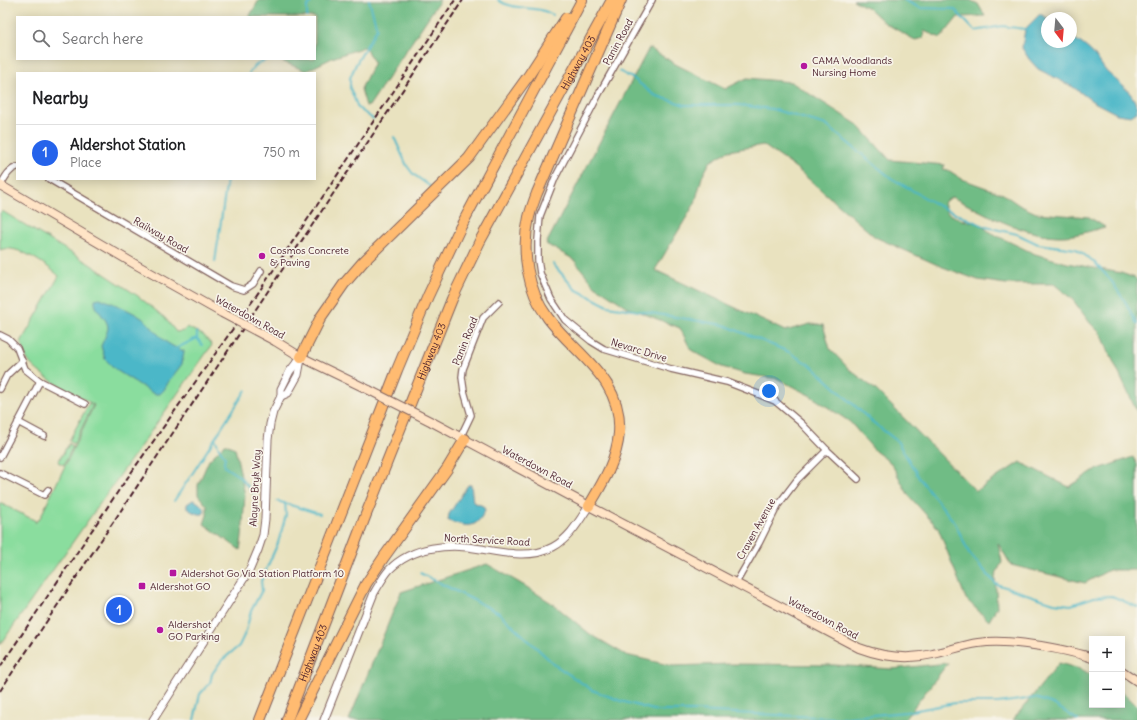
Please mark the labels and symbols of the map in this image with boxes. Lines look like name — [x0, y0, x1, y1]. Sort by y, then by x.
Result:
north arrow — [1041, 12, 1077, 48]
street label: Panin Road — [600, 16, 636, 68]
street label: Highway 403 — [557, 33, 598, 92]
place label: CAMA Woodlands Nursing Home — [812, 54, 892, 79]
marker: CAMA Woodlands Nursing Home — [799, 61, 809, 71]
street label: Railway Road — [131, 214, 191, 256]
place label: Cosmos Concrete & Paving — [270, 244, 349, 269]
marker: Cosmos Concrete & Paving — [257, 251, 267, 261]
street label: Waterdown Road — [213, 292, 287, 342]
street label: Panin Road — [449, 315, 481, 367]
street label: Highway 403 — [414, 320, 449, 382]
street label: Nevarc Drive — [609, 335, 669, 365]
your location — [759, 381, 779, 401]
street label: Waterdown Road — [499, 443, 575, 491]
street label: Alayne Bryk Way — [246, 449, 264, 527]
street label: Craven Avenue — [734, 496, 778, 562]
street label: North Service Road — [444, 531, 531, 549]
place label: Aldershot Go Via Station Platform 10 — [181, 567, 344, 580]
marker: Aldershot Go Via Station Platform 10 — [168, 568, 178, 578]
place label: Aldershot GO — [150, 580, 211, 593]
marker: Aldershot GO — [137, 581, 147, 591]
street label: Waterdown Road — [785, 594, 861, 642]
pin: 1 — [106, 595, 132, 625]
place label: Aldershot GO Parking — [168, 618, 220, 643]
street label: Highway 403 — [296, 622, 330, 683]
marker: Aldershot GO Parking — [155, 625, 165, 635]

